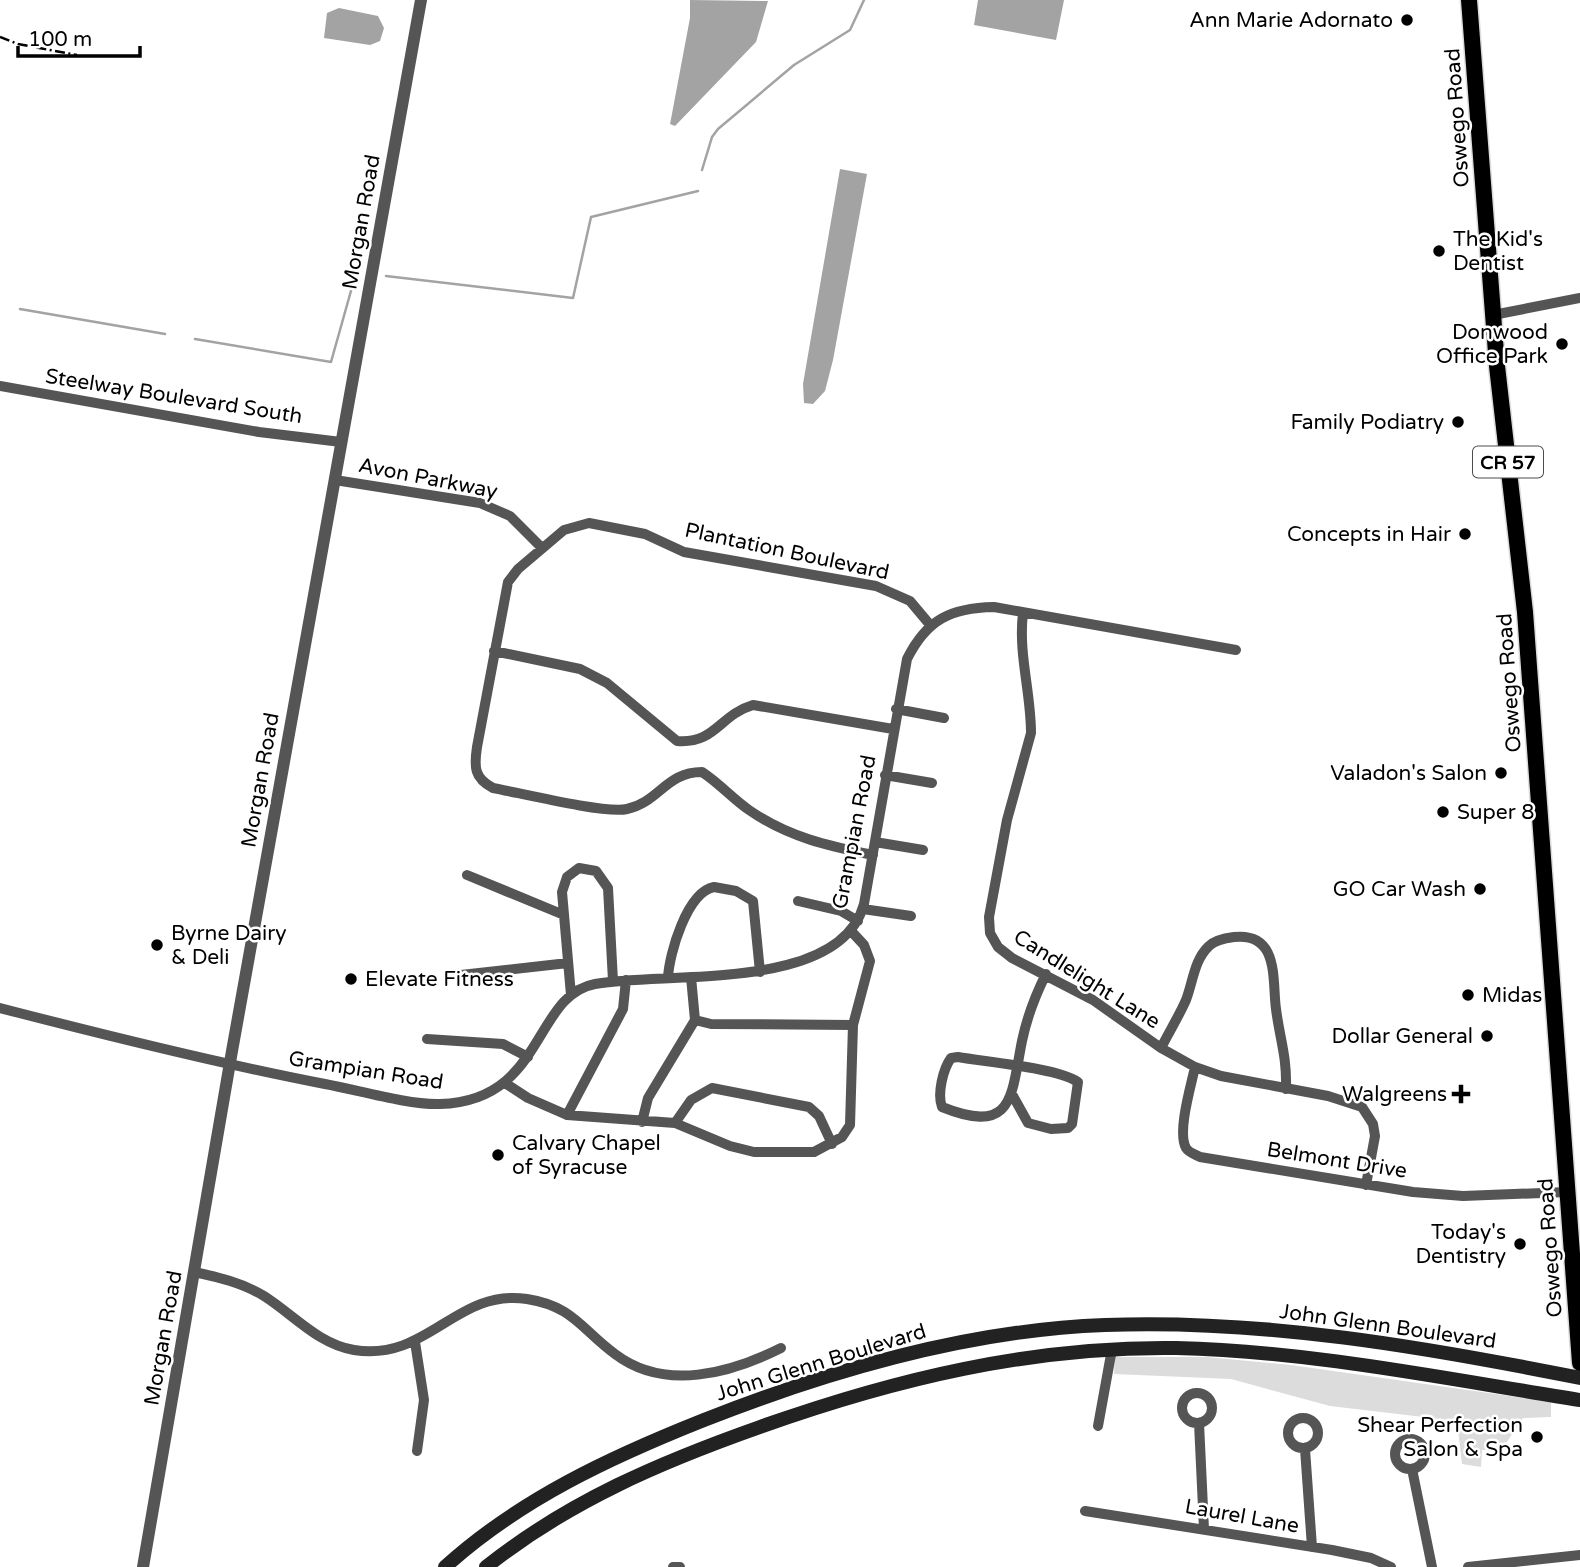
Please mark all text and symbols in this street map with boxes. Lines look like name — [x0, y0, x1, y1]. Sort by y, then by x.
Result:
place label: Ann Marie Adornato — [1189, 8, 1393, 33]
marker: Ann Marie Adornato — [1399, 12, 1415, 28]
scale bar — [18, 14, 140, 58]
text: 100 m — [28, 27, 92, 52]
street label: Oswego Road — [1440, 47, 1475, 188]
street label: Morgan Road — [337, 153, 386, 292]
place label: The Kid's Dentist — [1453, 227, 1543, 276]
marker: The Kid's Dentist — [1431, 243, 1447, 259]
place label: Donwood Office Park — [1436, 320, 1548, 369]
marker: Donwood Office Park — [1554, 336, 1570, 352]
street label: Steelway Boulevard South — [44, 364, 304, 429]
place label: Family Podiatry — [1291, 410, 1444, 435]
marker: Family Podiatry — [1450, 414, 1466, 430]
road number: CR 57 — [1473, 446, 1543, 477]
street label: Avon Parkway — [356, 453, 500, 504]
street label: Plantation Boulevard — [682, 518, 891, 585]
place label: Concepts in Hair — [1287, 522, 1451, 547]
marker: Concepts in Hair — [1457, 526, 1473, 542]
street label: Oswego Road — [1492, 612, 1527, 753]
street label: Morgan Road — [236, 711, 285, 850]
street label: Grampian Road — [827, 753, 882, 911]
place label: Valadon's Salon — [1330, 761, 1487, 786]
marker: Valadon's Salon — [1493, 765, 1509, 781]
place label: Super 8 — [1457, 800, 1534, 825]
marker: Super 8 — [1435, 804, 1451, 820]
place label: GO Car Wash — [1333, 877, 1466, 902]
marker: GO Car Wash — [1472, 881, 1488, 897]
place label: Byrne Dairy & Deli — [171, 921, 287, 970]
street label: Candlelight Lane — [1009, 924, 1165, 1035]
marker: Byrne Dairy & Deli — [149, 937, 165, 953]
place label: Elevate Fitness — [365, 967, 514, 992]
marker: Elevate Fitness — [343, 971, 359, 987]
place label: Midas — [1482, 983, 1542, 1008]
marker: Midas — [1460, 987, 1476, 1003]
place label: Dollar General — [1332, 1024, 1473, 1049]
marker: Dollar General — [1479, 1028, 1495, 1044]
street label: Grampian Road — [287, 1046, 445, 1095]
place label: Walgreens — [1342, 1082, 1447, 1107]
marker: Walgreens — [1453, 1086, 1469, 1102]
place label: Calvary Chapel of Syracuse — [512, 1131, 661, 1180]
street label: Belmont Drive — [1265, 1137, 1409, 1184]
marker: Calvary Chapel of Syracuse — [490, 1147, 506, 1163]
street label: Oswego Road — [1533, 1177, 1568, 1318]
place label: Today's Dentistry — [1416, 1220, 1506, 1269]
marker: Today's Dentistry — [1512, 1236, 1528, 1252]
street label: Morgan Road — [139, 1269, 188, 1408]
street label: John Glenn Boulevard — [1278, 1299, 1498, 1354]
street label: John Glenn Boulevard — [713, 1319, 929, 1406]
place label: Shear Perfection Salon & Spa — [1357, 1413, 1523, 1462]
marker: Shear Perfection Salon & Spa — [1529, 1429, 1545, 1445]
street label: Laurel Lane — [1183, 1494, 1301, 1539]

